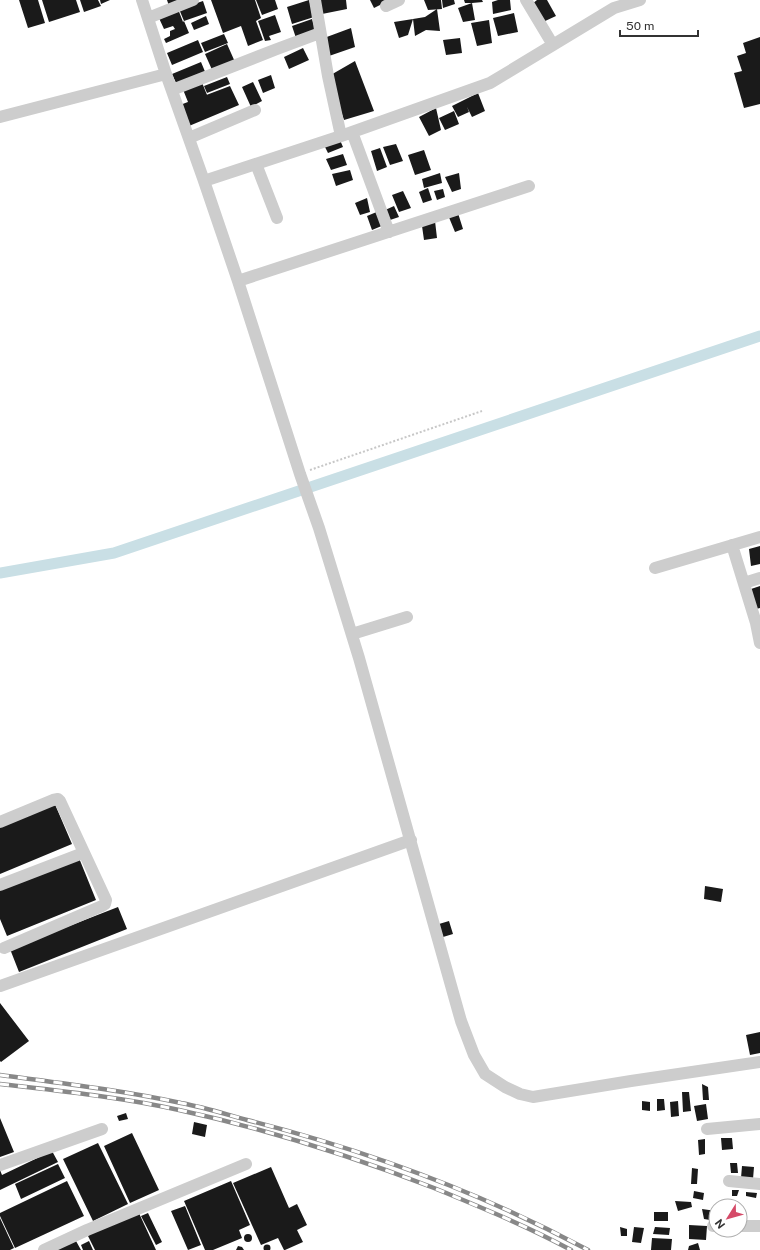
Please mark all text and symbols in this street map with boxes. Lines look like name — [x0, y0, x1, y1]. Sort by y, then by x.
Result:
scale bar — [620, 12, 698, 38]
text: 50 m — [626, 19, 654, 33]
north arrow — [708, 1198, 748, 1238]
text: N — [713, 1217, 727, 1231]

